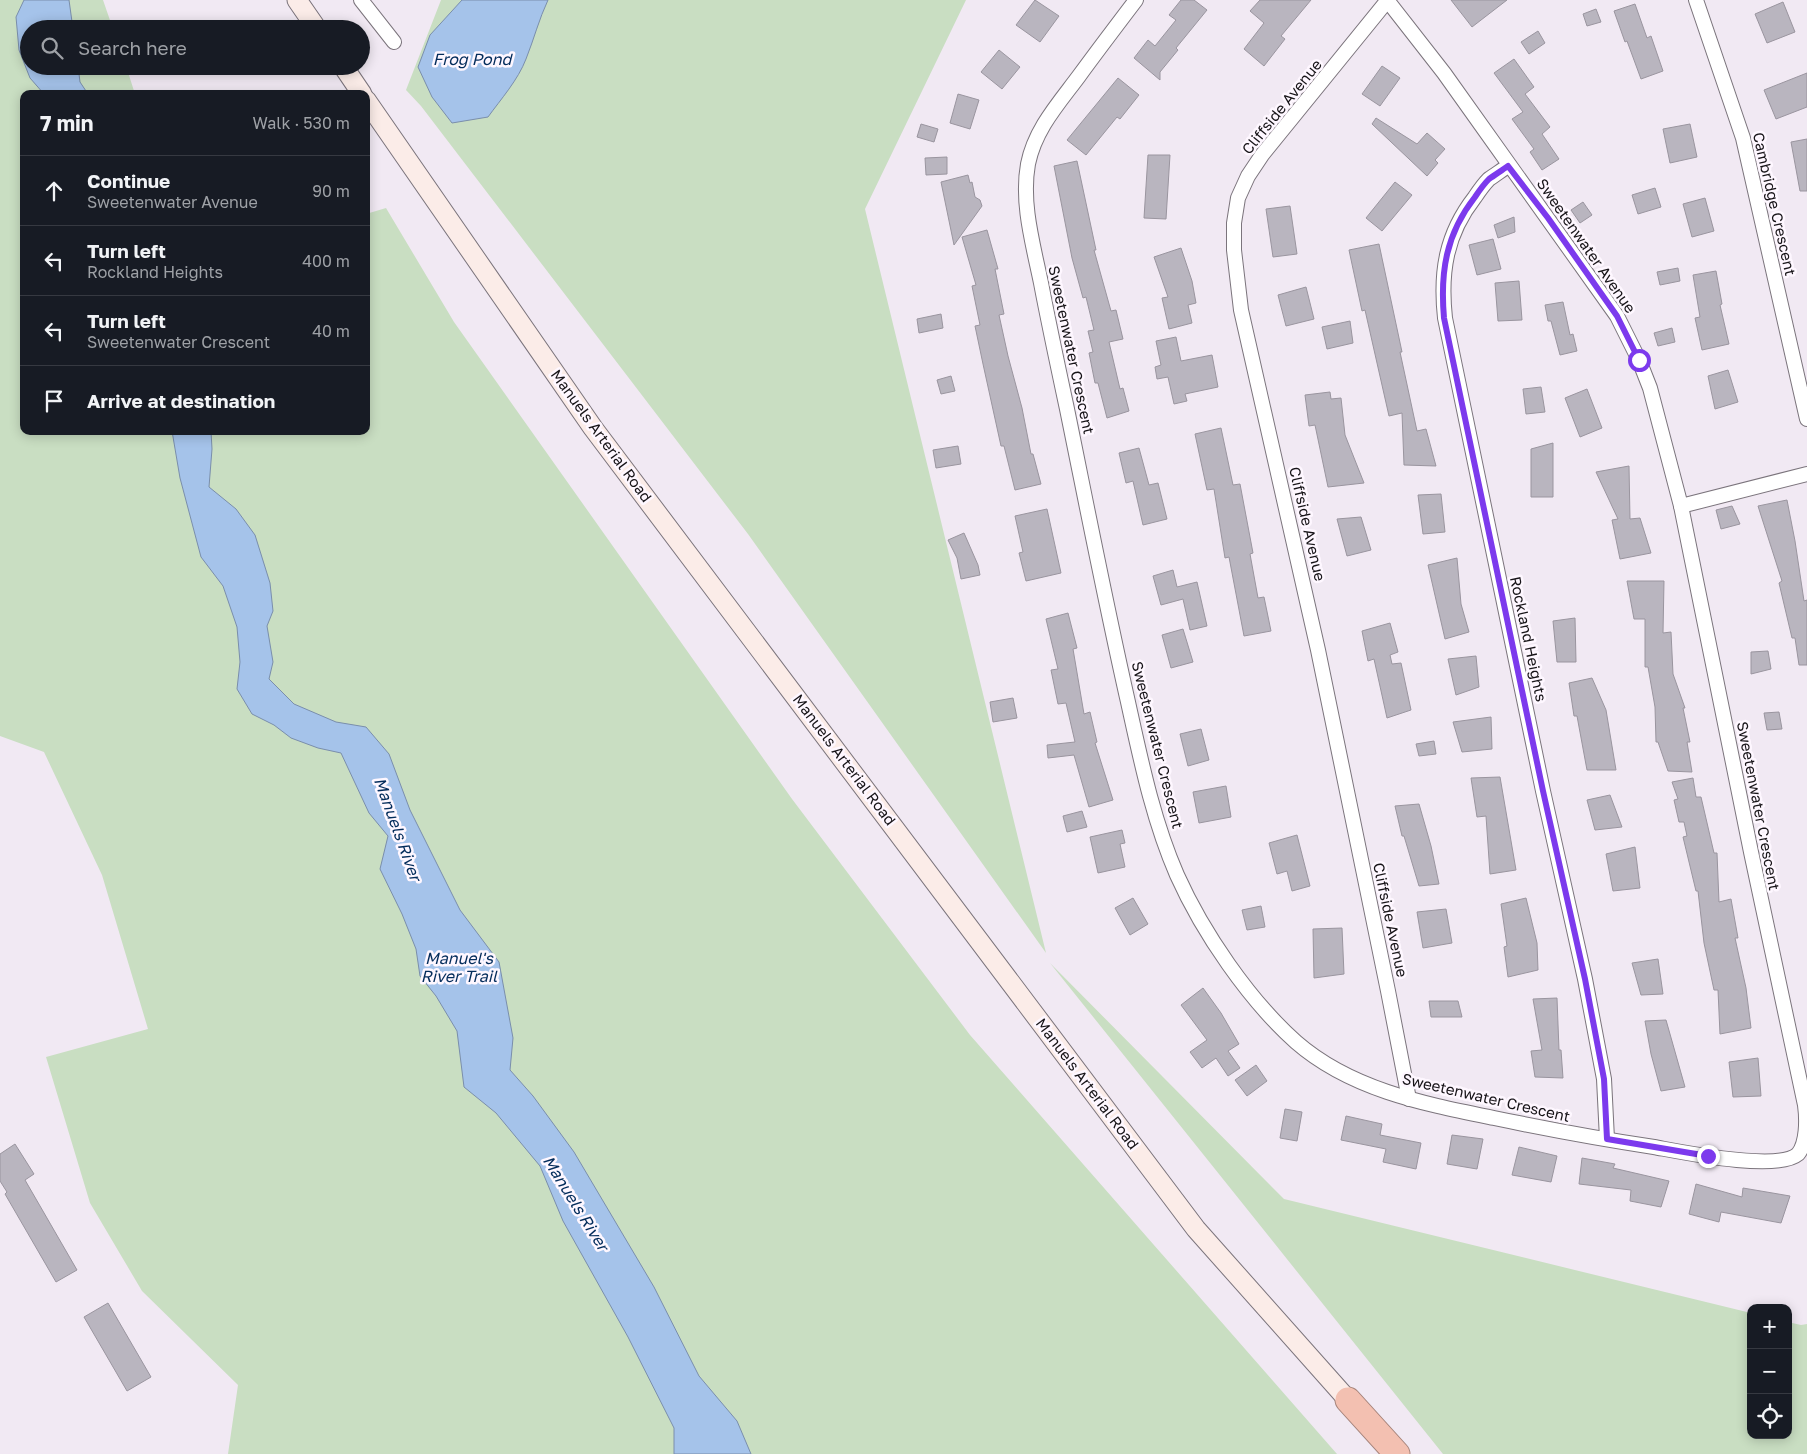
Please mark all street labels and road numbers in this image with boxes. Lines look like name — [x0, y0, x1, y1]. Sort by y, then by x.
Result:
street label: Cliffside Avenue — [1238, 55, 1325, 157]
street label: Cambridge Crescent — [1750, 130, 1800, 277]
street label: Sweetenwater Avenue — [1534, 175, 1640, 316]
street label: Sweetenwater Crescent — [1045, 264, 1099, 436]
street label: Manuels Arterial Road — [548, 366, 656, 505]
street label: Cliffside Avenue — [1286, 465, 1330, 583]
street label: Rockland Heights — [1507, 575, 1551, 703]
street label: Sweetenwater Crescent — [1128, 659, 1187, 830]
street label: Manuels Arterial Road — [790, 690, 900, 828]
street label: Sweetenwater Crescent — [1734, 720, 1784, 892]
street label: Cliffside Avenue — [1370, 861, 1412, 979]
street label: Manuels Arterial Road — [1033, 1014, 1143, 1152]
street label: Sweetenwater Crescent — [1401, 1069, 1572, 1125]

